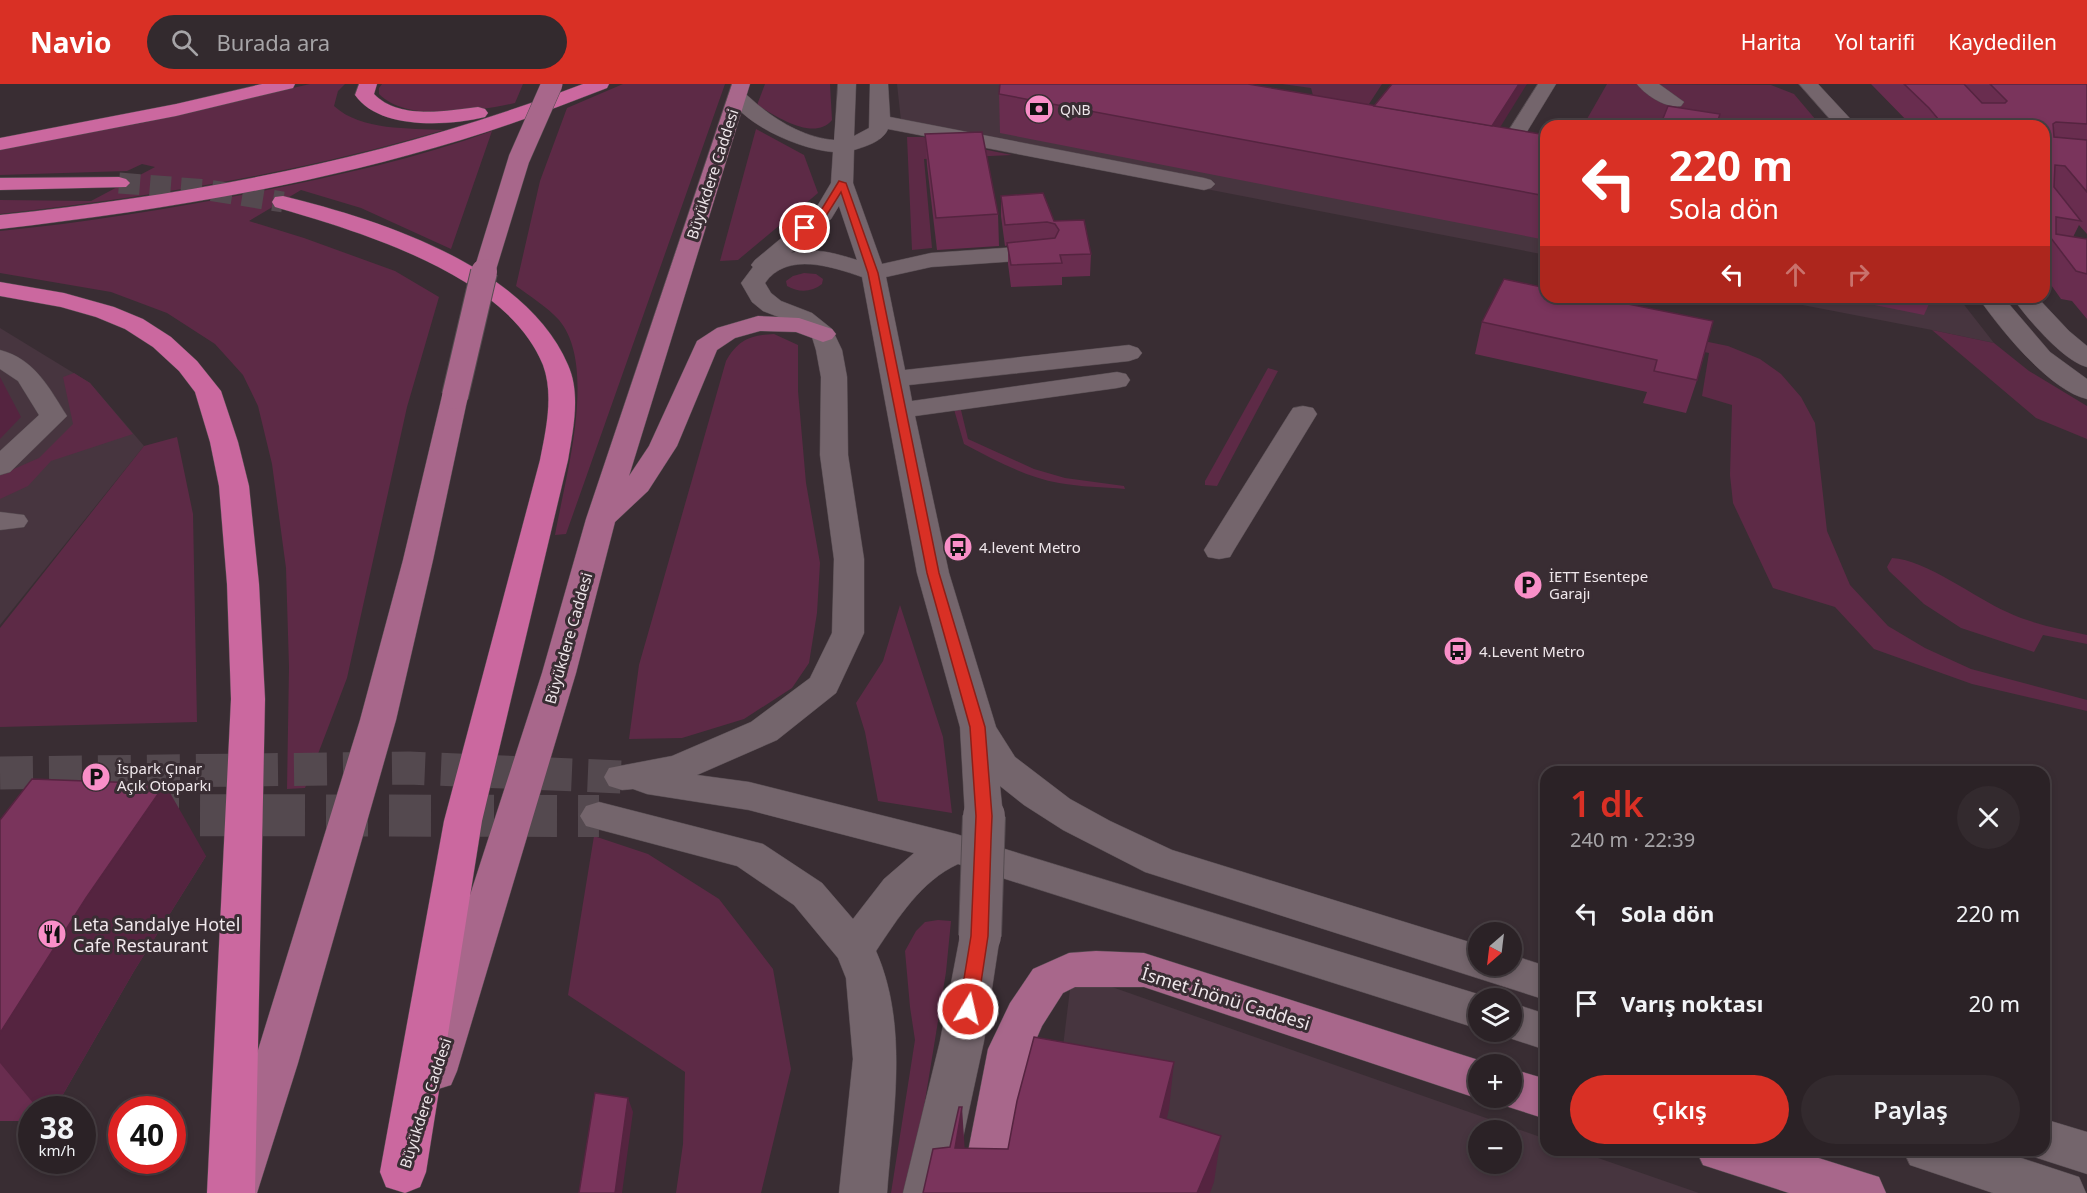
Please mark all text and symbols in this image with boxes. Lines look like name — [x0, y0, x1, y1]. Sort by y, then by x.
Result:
search box — [147, 15, 567, 69]
text: Navio — [30, 23, 111, 61]
icon: search — [168, 26, 201, 59]
text: Burada ara — [216, 27, 330, 57]
text: Harita — [1741, 28, 1802, 56]
text: Yol tarifi — [1835, 28, 1915, 56]
text: Kaydedilen — [1948, 28, 2057, 56]
bank icon: QNB — [1023, 93, 1055, 125]
place label: QNB — [1060, 100, 1091, 119]
street label: Büyükdere Caddesi — [682, 106, 742, 242]
text: 220 m — [1669, 136, 1793, 193]
icon: left — [1570, 144, 1648, 222]
text: Sola dön — [1669, 190, 1779, 227]
pin — [779, 202, 830, 253]
icon: arrive — [788, 211, 821, 244]
icon: left — [1716, 258, 1749, 291]
icon: ahead — [1779, 258, 1812, 291]
icon: right — [1842, 258, 1875, 291]
bus stop icon: 4.levent Metro — [942, 531, 974, 563]
place label: 4.levent Metro — [979, 537, 1081, 557]
place label: İETT Esentepe Garajı — [1549, 566, 1648, 603]
parking icon: İETT Esentepe Garajı — [1512, 569, 1544, 601]
street label: Büyükdere Caddesi — [540, 570, 596, 706]
bus stop icon: 4.Levent Metro — [1442, 635, 1474, 667]
place label: 4.Levent Metro — [1479, 641, 1585, 661]
place label: İspark Çınar Açık Otoparkı — [117, 758, 212, 795]
parking icon: İspark Çınar Açık Otoparkı — [80, 761, 112, 793]
text: 1 dk — [1570, 779, 1644, 828]
button: close — [1957, 786, 2020, 849]
text: 240 m · 22:39 — [1570, 826, 1695, 853]
icon: left — [1570, 897, 1603, 930]
text: Sola dön — [1621, 898, 1714, 928]
text: 220 m — [1956, 898, 2020, 928]
place label: Leta Sandalye Hotel Cafe Restaurant — [73, 912, 240, 957]
restaurant icon: Leta Sandalye Hotel Cafe Restaurant — [36, 918, 68, 950]
north arrow — [1468, 922, 1522, 976]
map controls — [1468, 922, 1522, 1174]
street label: İsmet İnönü Caddesi — [1139, 961, 1313, 1035]
position arrow — [936, 977, 1000, 1041]
icon: arrive — [1570, 987, 1603, 1020]
button: layers — [1468, 988, 1522, 1042]
text: Varış noktası — [1621, 988, 1763, 1018]
text: 20 m — [1969, 988, 2020, 1018]
street label: Büyükdere Caddesi — [395, 1035, 455, 1171]
button: + — [1468, 1054, 1522, 1108]
button: Çıkış — [1570, 1075, 1789, 1144]
button: Paylaş — [1801, 1075, 2020, 1144]
speed limit sign: 40 — [108, 1096, 186, 1174]
text: 38 — [40, 1107, 74, 1148]
button: − — [1468, 1120, 1522, 1174]
text: km/h — [39, 1140, 75, 1160]

